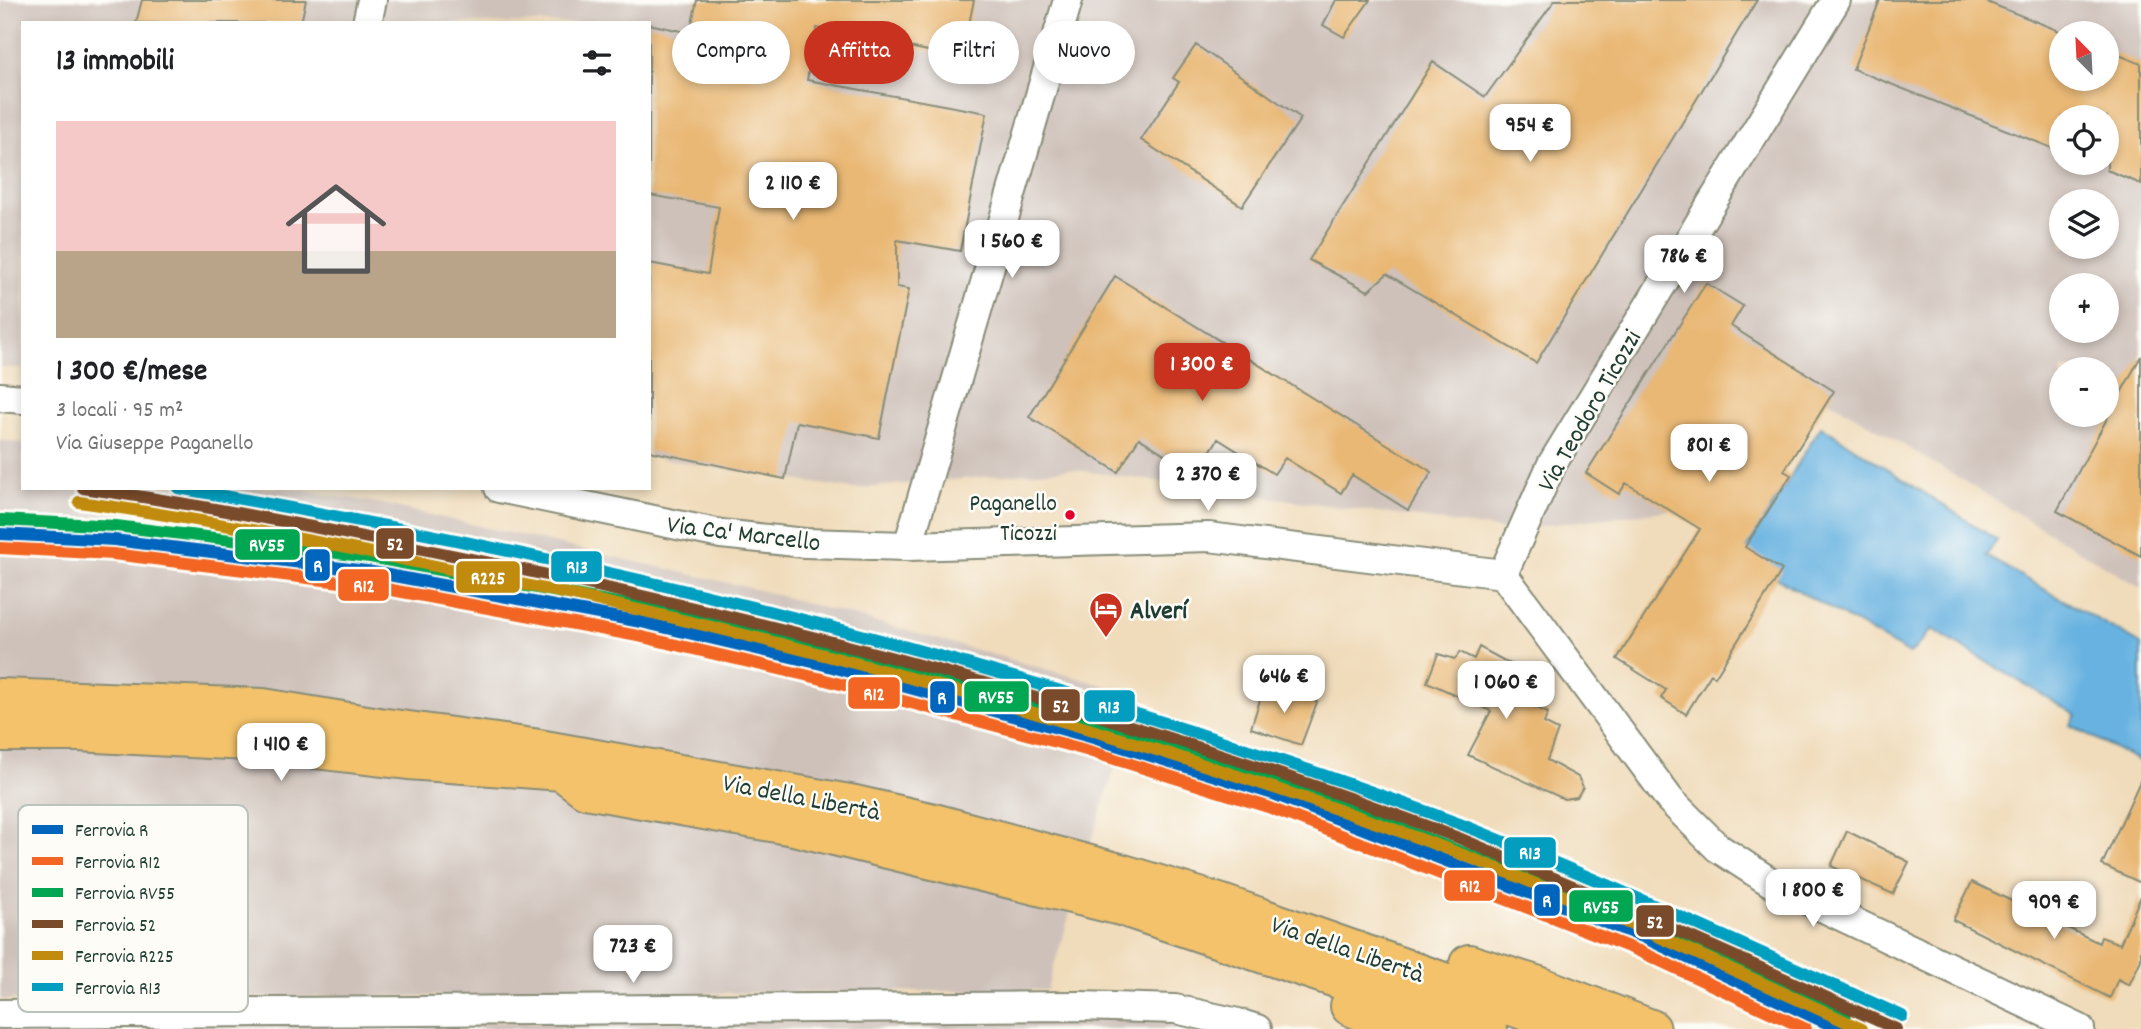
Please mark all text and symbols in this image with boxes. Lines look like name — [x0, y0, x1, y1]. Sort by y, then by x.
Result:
chip: Compra — [672, 21, 790, 84]
chip: Affitta — [804, 21, 914, 84]
chip: Filtri — [928, 21, 1019, 84]
chip: Nuovo — [1033, 21, 1135, 84]
north arrow — [2049, 21, 2119, 91]
map controls — [2049, 21, 2119, 427]
text: 13 immobili — [56, 42, 174, 85]
icon: filters — [578, 44, 616, 82]
pin: 954 € — [1481, 104, 1579, 164]
button: locate — [2049, 105, 2119, 175]
text: 954 € — [1506, 110, 1554, 143]
pin: 2 110 € — [728, 162, 858, 222]
icon: home — [273, 166, 399, 292]
text: 2 110 € — [765, 168, 821, 201]
button: layers — [2049, 189, 2119, 259]
pin: 1 560 € — [947, 220, 1077, 280]
text: 1 560 € — [981, 226, 1043, 259]
pin: 786 € — [1635, 236, 1733, 295]
text: 786 € — [1660, 241, 1708, 274]
button: + — [2049, 273, 2119, 343]
street label: Via Teodoro Ticozzi — [1530, 324, 1653, 500]
pin: 1 300 € — [1137, 344, 1267, 403]
text: 1 300 € — [1170, 349, 1234, 382]
text: 1 300 €/mese — [56, 352, 207, 395]
button: − — [2049, 357, 2119, 427]
text: 3 locali · 95 m² — [56, 395, 183, 428]
pin: 801 € — [1660, 424, 1758, 484]
text: Via Giuseppe Paganello — [56, 428, 253, 461]
text: 801 € — [1687, 430, 1731, 463]
pin: 2 370 € — [1143, 454, 1273, 513]
text: 2 370 € — [1176, 459, 1240, 492]
place label: Paganello Ticozzi — [969, 488, 1057, 552]
street label: Via Ca' Marcello — [665, 508, 822, 563]
marker: Paganello Ticozzi — [1063, 508, 1077, 522]
line badge: 52 — [375, 527, 415, 560]
line badge: RV55 — [234, 528, 301, 561]
text: 52 — [386, 533, 404, 560]
text: RV55 — [249, 534, 285, 561]
line badge: R — [304, 548, 331, 582]
line badge: R13 — [550, 550, 603, 583]
text: R — [313, 555, 323, 582]
text: R13 — [566, 556, 588, 583]
line badge: R225 — [455, 560, 521, 594]
text: R225 — [471, 567, 506, 594]
line badge: R12 — [337, 568, 390, 602]
text: R12 — [353, 575, 375, 602]
hotel icon: Alverí — [1087, 590, 1125, 639]
place label: Alverí — [1130, 594, 1189, 631]
pin: 646 € — [1235, 656, 1333, 715]
text: 646 € — [1259, 661, 1309, 694]
pin: 1 060 € — [1441, 662, 1571, 721]
text: 1 060 € — [1474, 667, 1538, 700]
line badge: R12 — [847, 676, 901, 710]
line badge: R — [929, 680, 956, 714]
line badge: RV55 — [963, 680, 1030, 713]
text: R12 — [863, 683, 885, 710]
text: RV55 — [978, 686, 1014, 713]
text: R — [937, 687, 947, 714]
line badge: 52 — [1040, 688, 1081, 722]
line badge: R13 — [1083, 689, 1136, 723]
text: 52 — [1052, 695, 1070, 722]
text: R13 — [1098, 696, 1120, 723]
pin: 1 410 € — [216, 724, 346, 783]
text: 1 410 € — [253, 729, 309, 762]
street label: Via della Libertà — [719, 766, 883, 833]
legend — [18, 805, 248, 1012]
text: Ferrovia R — [75, 819, 148, 846]
line badge: R13 — [1503, 836, 1557, 869]
text: R13 — [1519, 842, 1541, 869]
text: Ferrovia R12 — [75, 851, 161, 878]
line badge: R12 — [1443, 869, 1496, 902]
pin: 1 800 € — [1748, 870, 1878, 929]
text: R12 — [1459, 875, 1481, 902]
text: 1 800 € — [1782, 875, 1844, 908]
pin: 909 € — [2005, 881, 2103, 941]
text: Ferrovia RV55 — [75, 882, 175, 909]
line badge: R — [1533, 883, 1561, 917]
text: 909 € — [2028, 887, 2080, 920]
line badge: RV55 — [1568, 889, 1634, 923]
text: R — [1542, 890, 1552, 917]
text: RV55 — [1583, 896, 1619, 923]
line badge: 52 — [1635, 904, 1675, 938]
street label: Via della Libertà — [1265, 908, 1428, 995]
text: 52 — [1646, 911, 1664, 938]
text: Ferrovia 52 — [75, 914, 156, 941]
pin: 723 € — [584, 926, 682, 985]
text: 723 € — [609, 931, 657, 964]
text: Ferrovia R225 — [75, 945, 174, 972]
text: Ferrovia R13 — [75, 977, 161, 1004]

